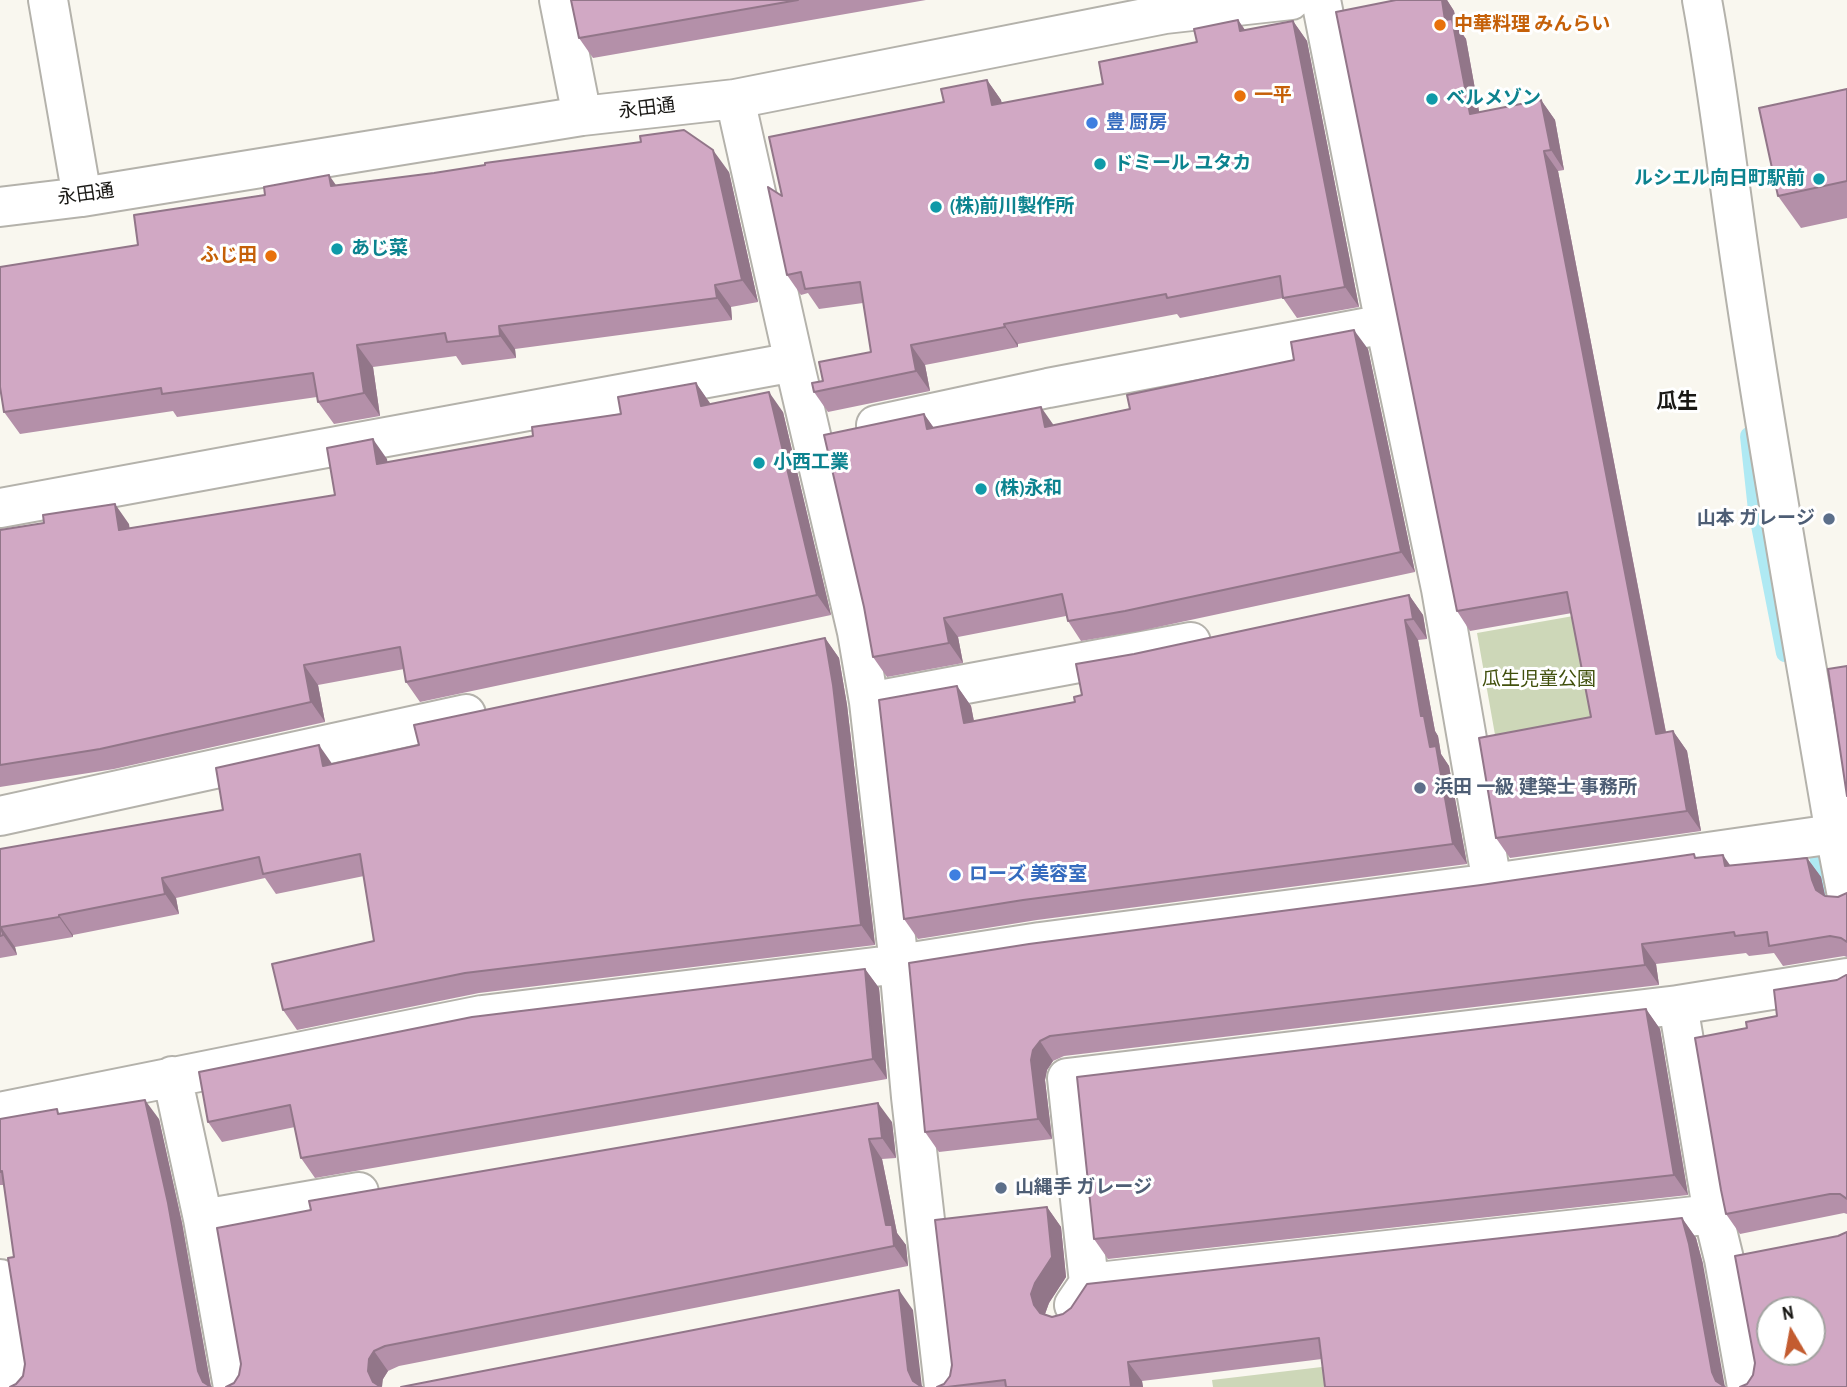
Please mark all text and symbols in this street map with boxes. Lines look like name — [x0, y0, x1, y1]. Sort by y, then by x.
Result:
place label: 中華料理 みんらい — [1454, 14, 1610, 36]
marker: 中華料理 みんらい — [1432, 17, 1448, 33]
place label: 一平 — [1254, 85, 1292, 107]
marker: 一平 — [1232, 88, 1248, 104]
place label: ベルメゾン — [1446, 88, 1541, 110]
marker: ベルメゾン — [1424, 91, 1440, 107]
street label: 永田通 — [617, 94, 677, 124]
place label: 豊 厨房 — [1106, 112, 1167, 134]
marker: 豊 厨房 — [1084, 115, 1100, 131]
place label: ドミール ユタカ — [1114, 153, 1251, 175]
marker: ドミール ユタカ — [1092, 156, 1108, 172]
place label: ルシエル向日町駅前 — [1634, 168, 1805, 190]
marker: ルシエル向日町駅前 — [1811, 171, 1827, 187]
street label: 永田通 — [56, 180, 116, 210]
place label: (株)前川製作所 — [950, 196, 1074, 218]
marker: (株)前川製作所 — [928, 199, 944, 215]
place label: あじ菜 — [351, 238, 408, 260]
marker: あじ菜 — [329, 241, 345, 257]
place label: ふじ田 — [200, 245, 257, 267]
marker: ふじ田 — [263, 248, 279, 264]
district label: 瓜生 — [1656, 389, 1698, 415]
place label: 小西工業 — [773, 452, 849, 474]
marker: 小西工業 — [751, 455, 767, 471]
place label: (株)永和 — [995, 478, 1062, 500]
marker: (株)永和 — [973, 481, 989, 497]
place label: 山本 ガレージ — [1697, 508, 1815, 530]
marker: 山本 ガレージ — [1821, 511, 1837, 527]
park label: 瓜生児童公園 — [1482, 669, 1596, 691]
place label: 浜田 一級 建築士 事務所 — [1434, 777, 1637, 799]
marker: 浜田 一級 建築士 事務所 — [1412, 780, 1428, 796]
place label: ローズ 美容室 — [969, 864, 1087, 886]
marker: ローズ 美容室 — [947, 867, 963, 883]
place label: 山縄手 ガレージ — [1015, 1177, 1152, 1199]
marker: 山縄手 ガレージ — [993, 1180, 1009, 1196]
north arrow — [1756, 1296, 1826, 1366]
text: N — [1780, 1299, 1795, 1326]

